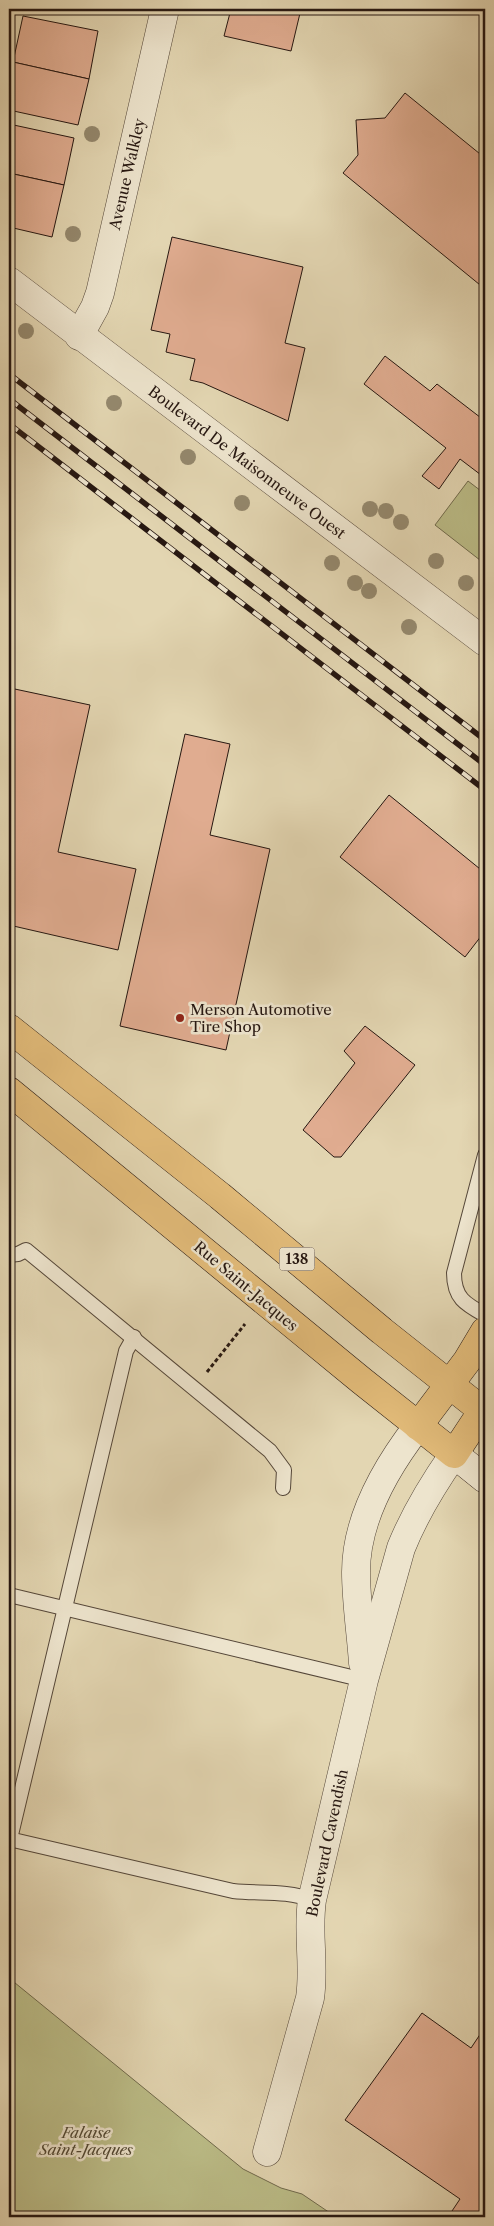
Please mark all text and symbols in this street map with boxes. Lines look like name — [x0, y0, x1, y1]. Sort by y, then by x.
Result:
street label: Avenue Walkley — [105, 116, 149, 233]
street label: Boulevard De Maisonneuve Ouest — [145, 381, 350, 543]
place label: Merson Automotive Tire Shop — [190, 1000, 332, 1036]
marker: Merson Automotive Tire Shop — [174, 1012, 186, 1024]
street label: Rue Saint-Jacques — [190, 1237, 302, 1335]
road number: 138 — [280, 1248, 314, 1270]
street label: Boulevard Cavendish — [302, 1767, 352, 1919]
park label: Falaise Saint-Jacques — [38, 2123, 133, 2159]

